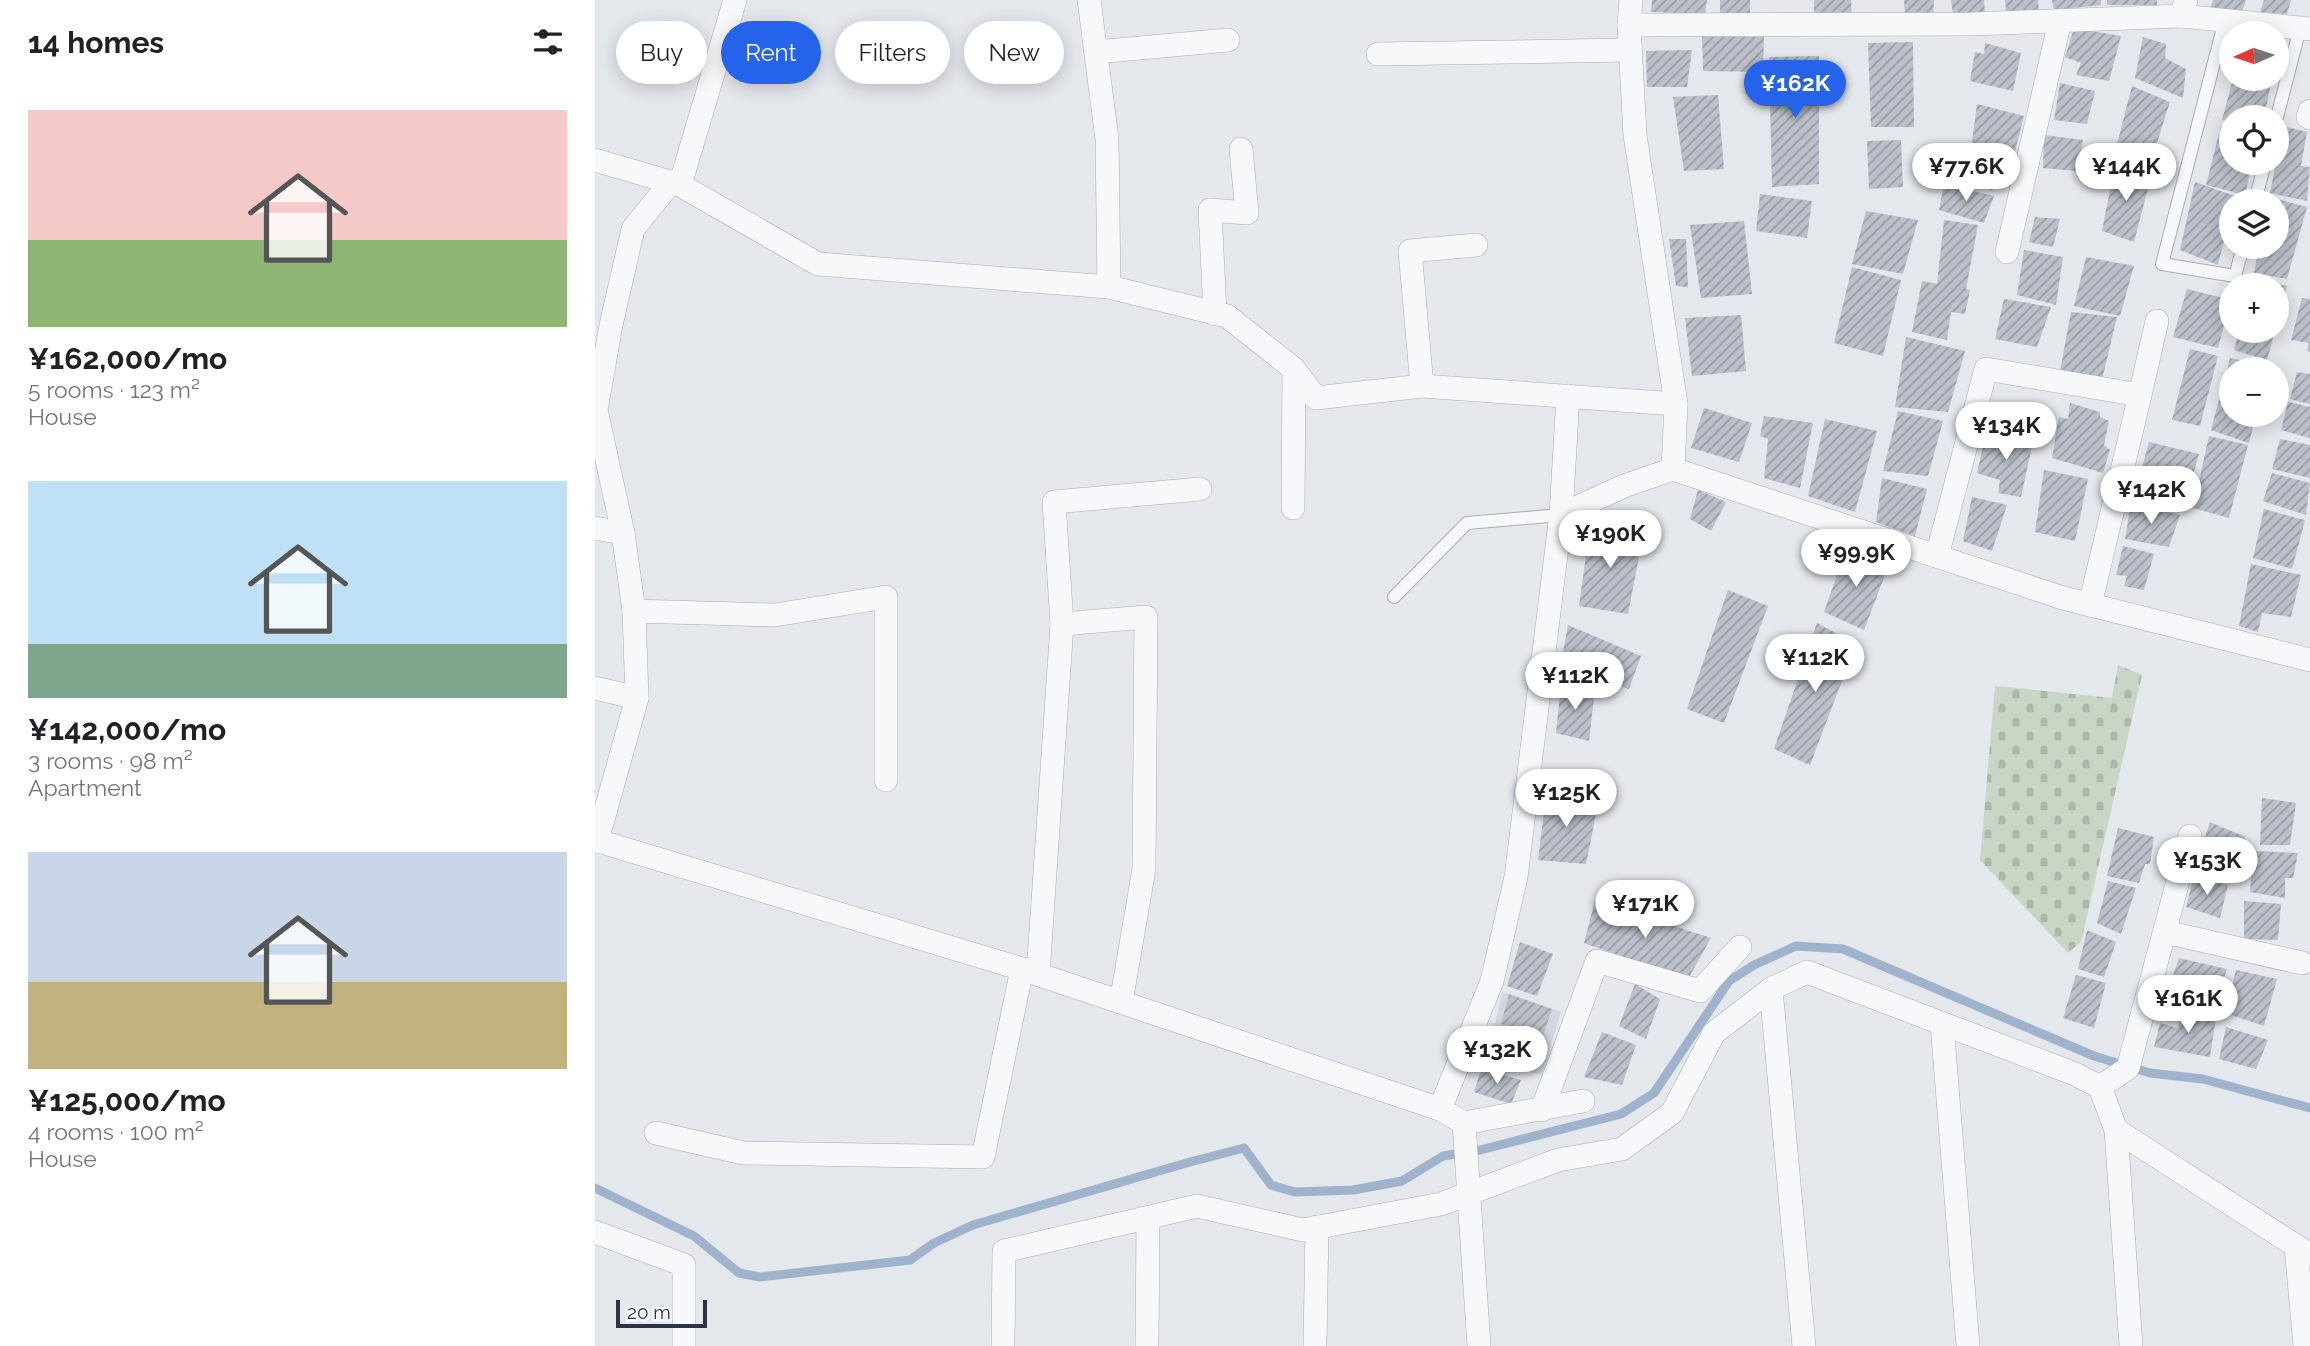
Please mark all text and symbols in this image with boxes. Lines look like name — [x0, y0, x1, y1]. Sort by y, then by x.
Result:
chip: Buy — [616, 21, 707, 84]
chip: Rent — [721, 21, 821, 84]
chip: Filters — [835, 21, 950, 84]
chip: New — [964, 21, 1064, 84]
north arrow — [2219, 21, 2289, 91]
map controls — [2219, 21, 2289, 427]
icon: filters — [529, 23, 567, 61]
text: 14 homes — [28, 25, 164, 60]
pin: ¥162K — [1746, 60, 1844, 120]
text: ¥162K — [1760, 69, 1830, 96]
button: locate — [2219, 105, 2289, 175]
pin: ¥77.6K — [1909, 144, 2023, 203]
pin: ¥144K — [2077, 144, 2175, 203]
text: ¥77.6K — [1928, 152, 2004, 179]
text: ¥144K — [2091, 152, 2161, 179]
icon: home — [235, 155, 361, 281]
button: layers — [2219, 189, 2289, 259]
button: + — [2219, 273, 2289, 343]
text: ¥162,000/mo — [28, 341, 227, 376]
button: − — [2219, 357, 2289, 427]
text: 5 rooms · 123 m² — [28, 376, 200, 403]
pin: ¥134K — [1957, 402, 2055, 462]
text: House — [28, 403, 97, 430]
text: ¥134K — [1971, 411, 2041, 438]
pin: ¥142K — [2102, 466, 2200, 526]
text: ¥142K — [2116, 475, 2186, 502]
pin: ¥190K — [1561, 510, 1659, 570]
text: ¥190K — [1575, 519, 1645, 546]
icon: home — [235, 526, 361, 652]
pin: ¥99.9K — [1799, 530, 1913, 589]
text: ¥99.9K — [1817, 538, 1895, 565]
pin: ¥112K — [1766, 634, 1864, 694]
text: ¥112K — [1781, 643, 1849, 670]
pin: ¥112K — [1526, 652, 1624, 712]
text: ¥112K — [1541, 661, 1609, 688]
text: ¥142,000/mo — [28, 712, 226, 747]
text: 3 rooms · 98 m² — [28, 747, 193, 774]
pin: ¥125K — [1517, 770, 1615, 829]
text: Apartment — [28, 774, 142, 801]
text: ¥125K — [1532, 778, 1600, 805]
pin: ¥153K — [2158, 838, 2256, 897]
text: ¥153K — [2173, 846, 2241, 873]
pin: ¥171K — [1596, 880, 1694, 940]
text: ¥171K — [1611, 889, 1679, 916]
icon: home — [235, 897, 361, 1023]
pin: ¥161K — [2139, 976, 2237, 1035]
text: ¥161K — [2154, 984, 2222, 1011]
pin: ¥132K — [1448, 1026, 1546, 1086]
text: ¥132K — [1463, 1035, 1531, 1062]
text: ¥125,000/mo — [28, 1083, 226, 1118]
text: 4 rooms · 100 m² — [28, 1118, 204, 1145]
text: House — [28, 1145, 97, 1172]
scale bar — [616, 1297, 707, 1329]
text: 20 m — [627, 1301, 671, 1323]

